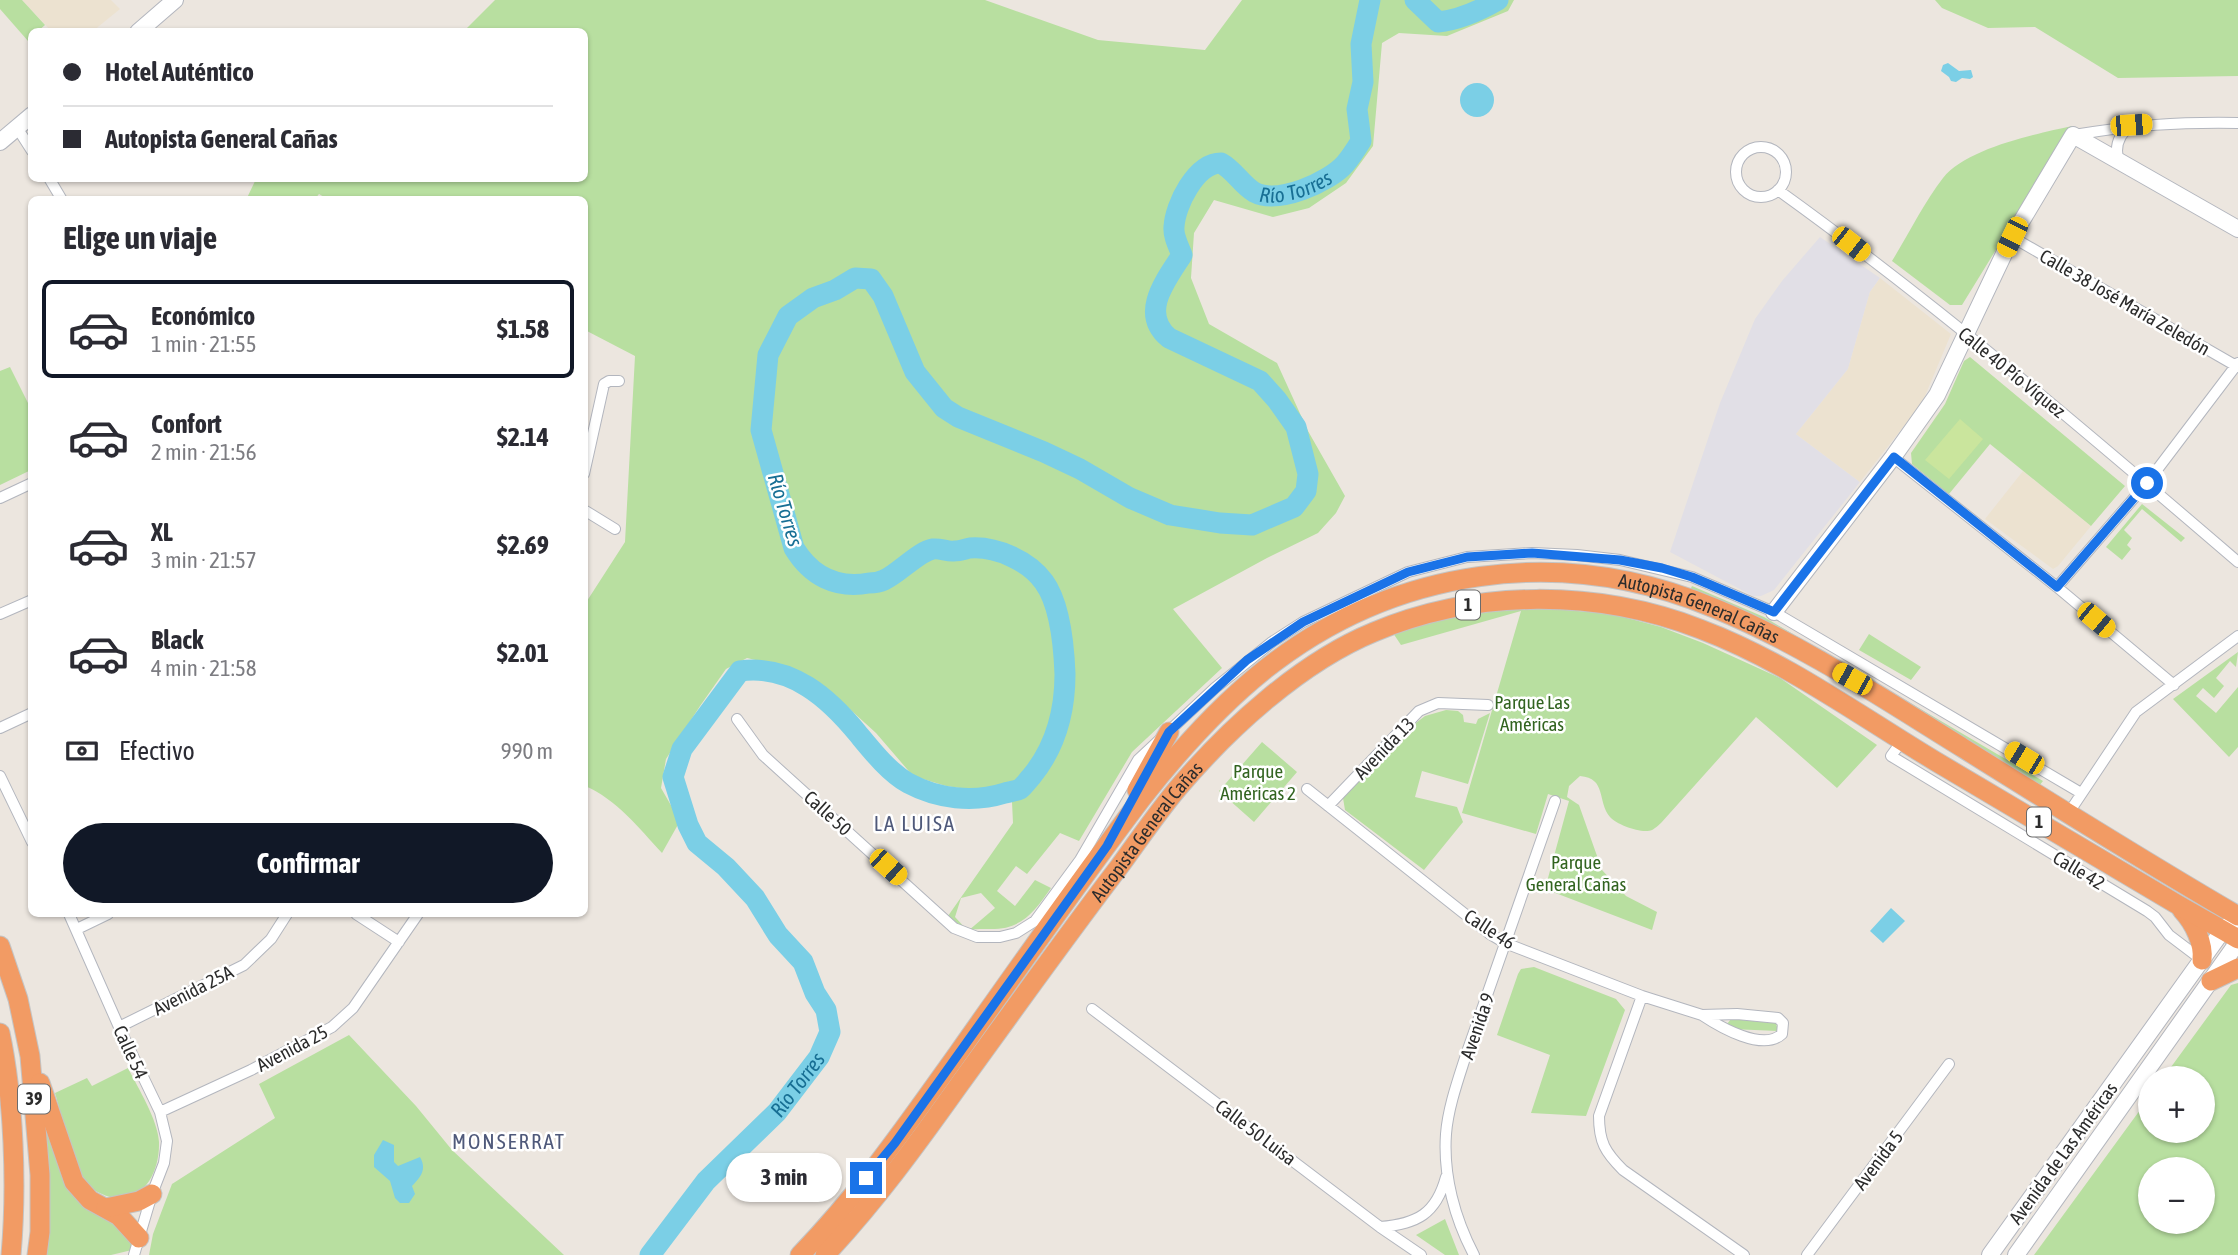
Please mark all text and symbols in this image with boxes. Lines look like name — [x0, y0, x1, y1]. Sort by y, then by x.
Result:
text: Hotel Auténtico — [105, 57, 254, 87]
car — [2110, 113, 2153, 137]
text: Autopista General Cañas — [105, 124, 338, 154]
water label: Río Torres — [1258, 165, 1336, 207]
car — [1994, 214, 2031, 260]
text: Elige un viaje — [63, 219, 217, 256]
car — [1828, 223, 1875, 265]
street label: Calle 38 José María Zeledón — [2036, 244, 2214, 360]
icon: car — [67, 298, 130, 361]
text: Económico — [151, 301, 255, 331]
text: $1.58 — [497, 314, 549, 344]
street label: Calle 40 Pío Víquez — [1954, 322, 2070, 422]
text: 1 min · 21:55 — [151, 331, 257, 357]
icon: car — [67, 406, 130, 469]
text: Confort — [151, 409, 222, 439]
text: $2.14 — [497, 422, 549, 452]
text: 2 min · 21:56 — [151, 439, 257, 465]
route start — [2131, 467, 2163, 499]
water label: Río Torres — [764, 471, 808, 549]
icon: car — [67, 514, 130, 577]
text: XL — [151, 517, 173, 547]
text: $2.69 — [497, 530, 549, 560]
text: 3 min · 21:57 — [151, 547, 257, 573]
street label: Autopista General Cañas — [1617, 569, 1783, 648]
road number: 1 — [1456, 590, 1480, 620]
car — [2074, 598, 2119, 642]
icon: car — [67, 622, 130, 685]
text: Black — [151, 625, 203, 655]
text: $2.01 — [497, 638, 549, 668]
text: 4 min · 21:58 — [151, 655, 257, 681]
car — [1829, 660, 1876, 698]
park label: Parque Las Américas — [1494, 691, 1570, 735]
street label: Avenida 13 — [1349, 712, 1419, 784]
icon: cash — [63, 732, 101, 770]
text: Efectivo — [119, 736, 195, 766]
text: 990 m — [501, 738, 553, 764]
car — [2001, 738, 2048, 778]
street label: Autopista General Cañas — [1086, 757, 1207, 906]
park label: Parque Américas 2 — [1220, 760, 1296, 804]
street label: Calle 50 — [800, 786, 856, 840]
road number: 1 — [2027, 808, 2051, 836]
district label: LA LUISA — [874, 811, 956, 835]
button: Confirmar — [63, 823, 553, 903]
car — [866, 845, 911, 889]
street label: Calle 42 — [2049, 846, 2109, 894]
park label: Parque General Cañas — [1526, 851, 1626, 895]
street label: Calle 46 — [1460, 904, 1520, 954]
street label: Avenida 25A — [149, 960, 237, 1020]
street label: Avenida 9 — [1455, 990, 1499, 1062]
street label: Avenida 25 — [253, 1020, 331, 1076]
street label: Calle 54 — [109, 1022, 153, 1082]
water label: Río Torres — [765, 1047, 829, 1121]
map controls — [2138, 1066, 2215, 1234]
button: + — [2138, 1066, 2215, 1143]
street label: Avenida de Las Américas — [2004, 1078, 2122, 1228]
road number: 39 — [18, 1084, 50, 1114]
street label: Calle 50 Luisa — [1211, 1095, 1301, 1169]
street label: Avenida 5 — [1849, 1126, 1907, 1194]
district label: MONSERRAT — [452, 1129, 566, 1153]
callout: 3 min — [726, 1154, 842, 1202]
button: − — [2138, 1157, 2215, 1234]
route end — [850, 1162, 882, 1194]
text: 3 min — [761, 1164, 807, 1190]

